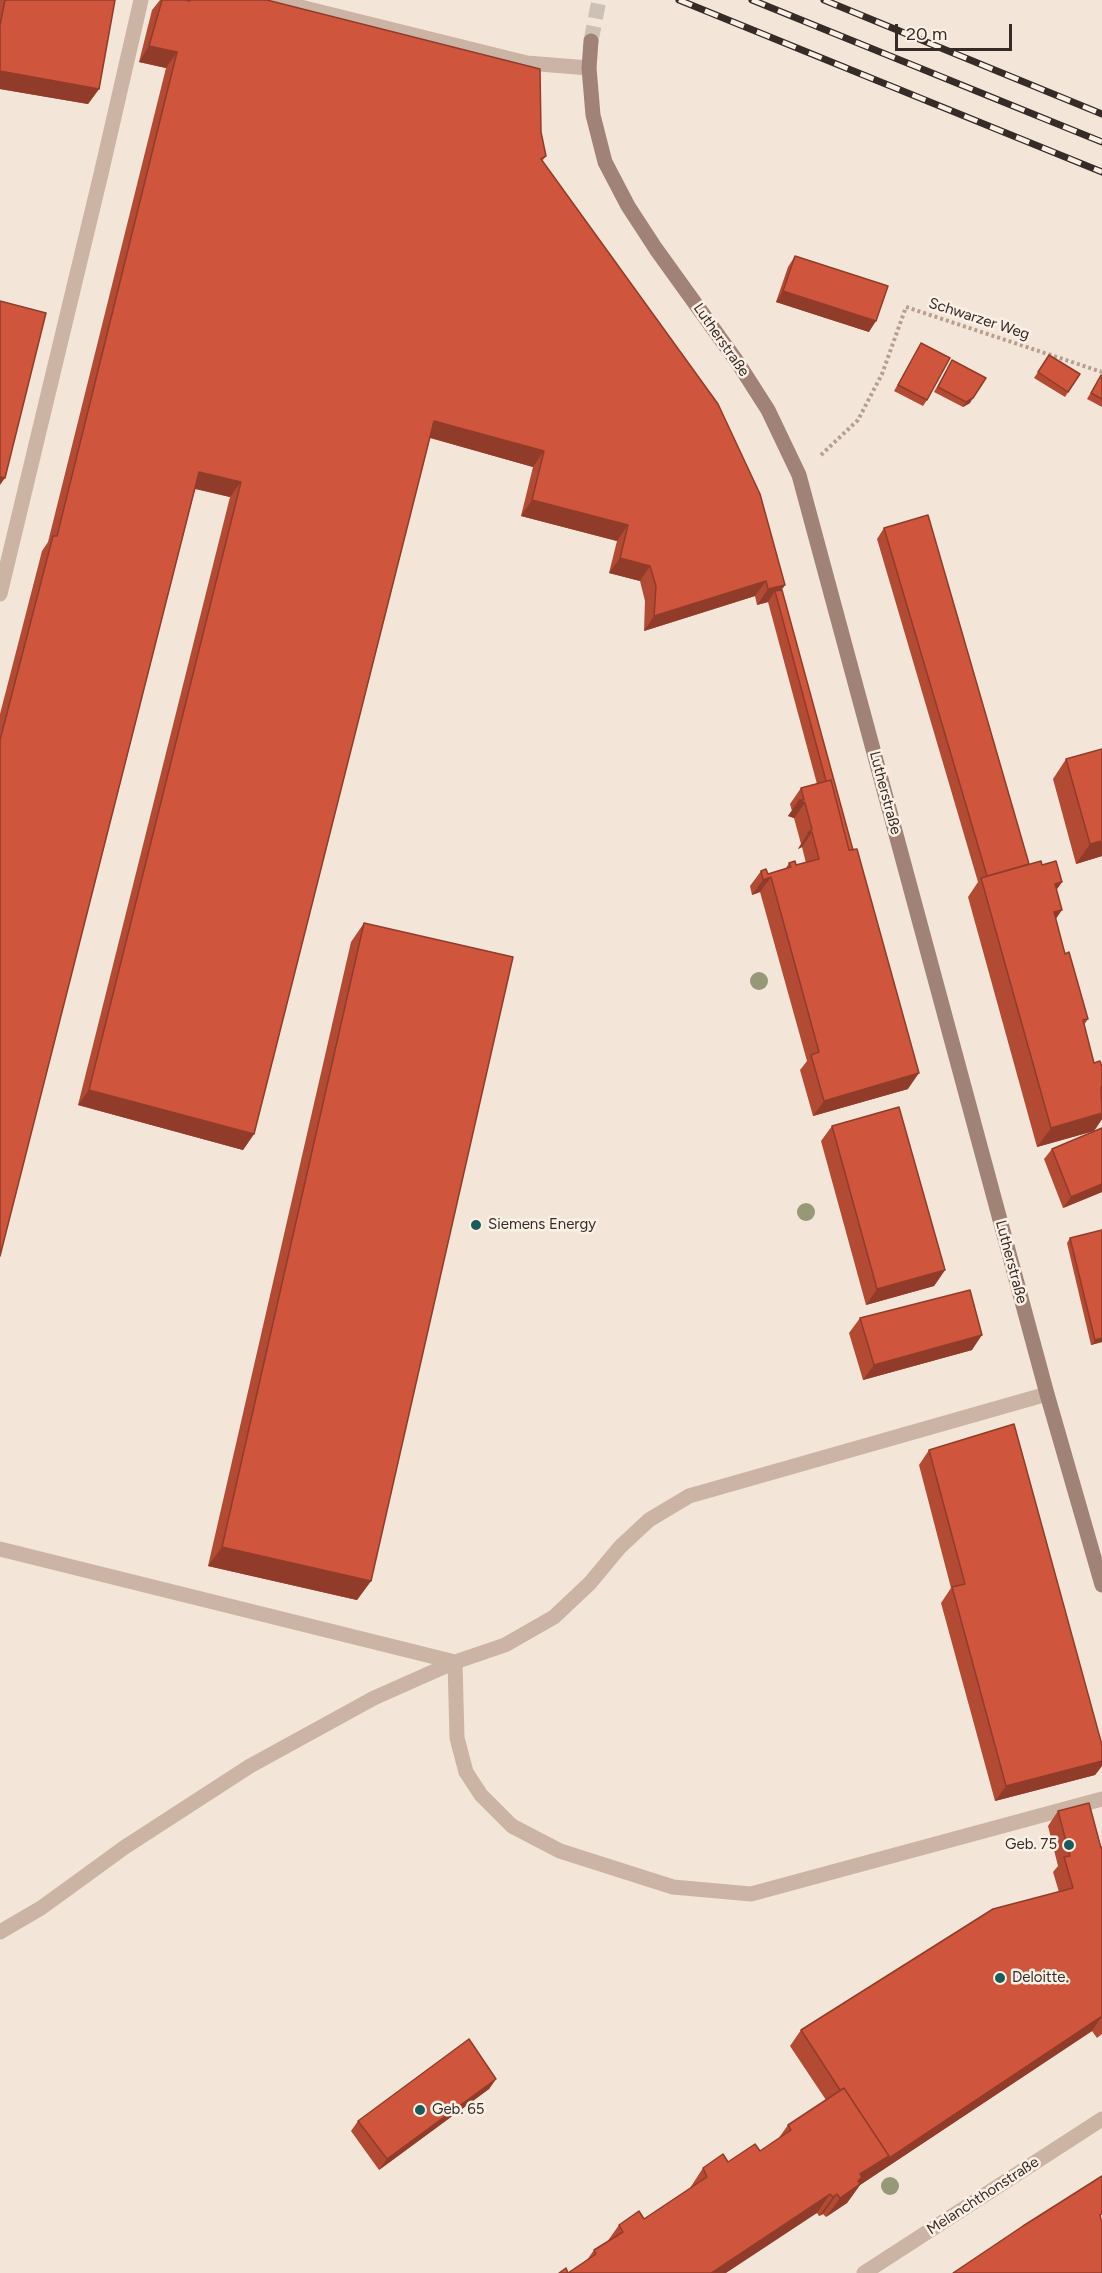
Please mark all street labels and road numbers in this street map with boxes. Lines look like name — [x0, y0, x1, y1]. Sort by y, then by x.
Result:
street label: Schwarzer Weg — [926, 294, 1032, 344]
street label: Lutherstraße — [689, 300, 753, 380]
street label: Lutherstraße — [865, 749, 905, 837]
street label: Lutherstraße — [991, 1218, 1031, 1306]
street label: Melanchthonstraße — [924, 2153, 1042, 2239]

